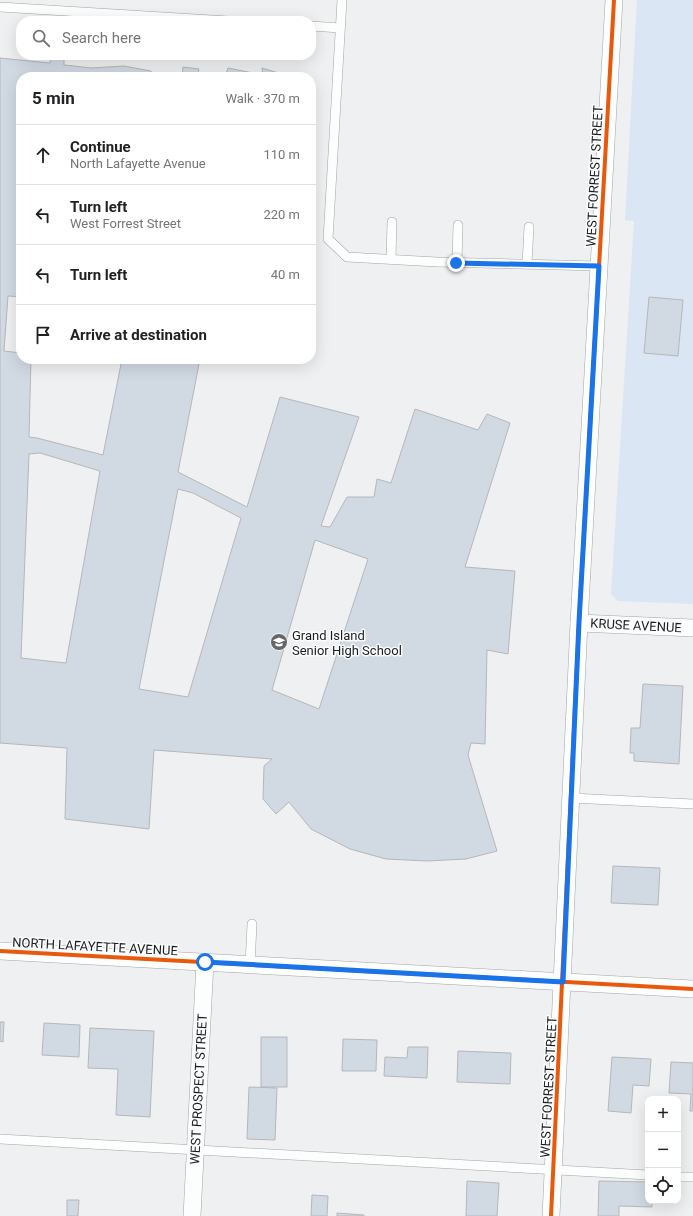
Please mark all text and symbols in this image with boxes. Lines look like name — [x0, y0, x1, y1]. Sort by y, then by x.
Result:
search box — [16, 16, 316, 60]
icon: search — [30, 27, 52, 49]
text: Search here — [62, 29, 141, 47]
text: 5 min — [32, 88, 75, 108]
text: Walk · 370 m — [225, 91, 300, 106]
street label: WEST FORREST STREET — [583, 105, 606, 247]
text: Continue — [70, 138, 131, 156]
icon: ahead — [32, 144, 54, 166]
text: 110 m — [263, 147, 300, 162]
text: North Lafayette Avenue — [70, 156, 206, 171]
text: Turn left — [70, 198, 127, 216]
icon: left — [32, 204, 54, 226]
text: 220 m — [263, 207, 300, 222]
text: West Forrest Street — [70, 216, 181, 231]
route end — [447, 254, 465, 272]
icon: left — [32, 264, 54, 286]
text: Turn left — [70, 266, 127, 284]
text: 40 m — [271, 267, 300, 282]
icon: arrive — [32, 324, 54, 346]
text: Arrive at destination — [70, 326, 207, 344]
street label: KRUSE AVENUE — [590, 616, 682, 635]
place label: Grand Island Senior High School — [292, 628, 402, 658]
school or university icon: Grand Island Senior High School — [269, 632, 289, 652]
street label: NORTH LAFAYETTE AVENUE — [12, 935, 178, 958]
route start — [196, 953, 214, 971]
street label: WEST PROSPECT STREET — [187, 1013, 210, 1165]
street label: WEST FORREST STREET — [537, 1016, 560, 1158]
map controls — [645, 1096, 681, 1204]
button: + — [645, 1096, 681, 1132]
button: − — [645, 1132, 681, 1168]
button: locate — [645, 1168, 681, 1204]

